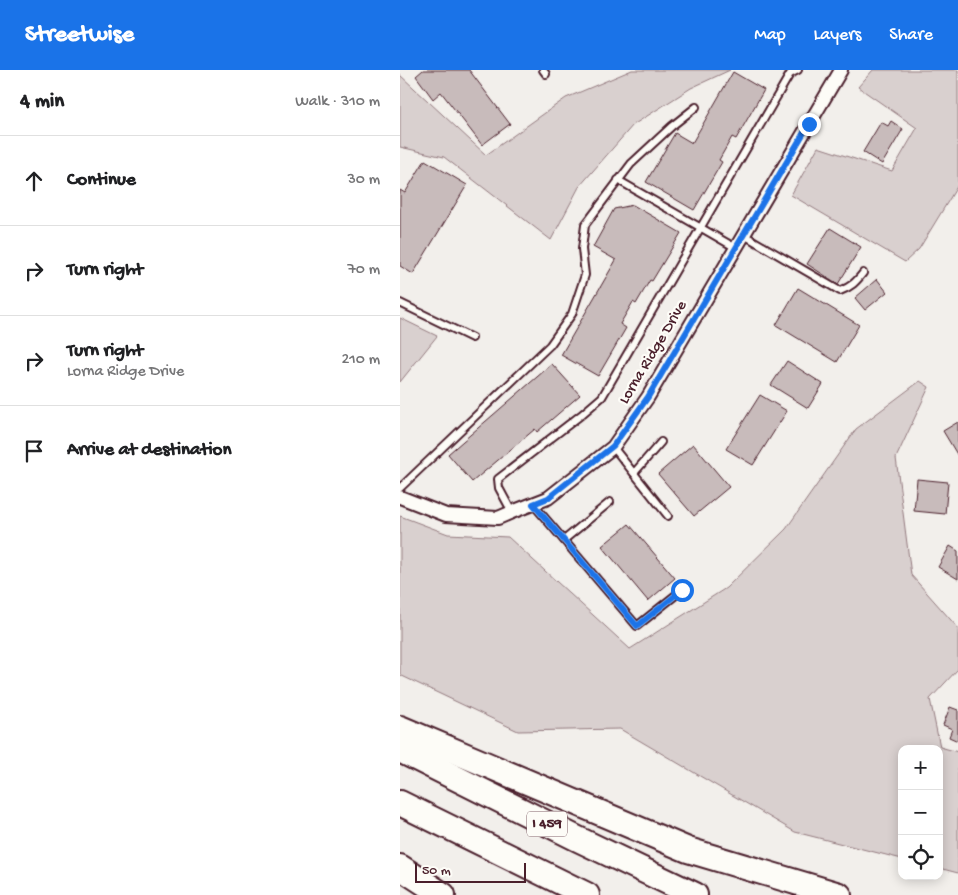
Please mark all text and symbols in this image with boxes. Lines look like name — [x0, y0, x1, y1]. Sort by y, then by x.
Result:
text: Streetwise — [25, 21, 134, 50]
text: Map — [754, 25, 786, 46]
text: Layers — [814, 25, 861, 46]
text: Share — [889, 25, 933, 46]
text: 4 min — [20, 90, 64, 115]
text: Walk · 310 m — [295, 93, 380, 112]
route end — [798, 113, 821, 136]
icon: ahead — [20, 167, 48, 195]
text: Continue — [67, 169, 136, 192]
text: 30 m — [347, 171, 380, 190]
icon: right — [20, 257, 48, 285]
text: Turn right — [67, 259, 143, 282]
text: 70 m — [347, 261, 380, 280]
street label: Lorna Ridge Drive — [616, 297, 693, 408]
text: Turn right — [67, 340, 143, 363]
icon: right — [20, 347, 48, 375]
text: 210 m — [341, 351, 380, 370]
text: Lorna Ridge Drive — [67, 363, 184, 382]
icon: arrive — [20, 437, 48, 465]
text: Arrive at destination — [67, 439, 231, 462]
route start — [671, 579, 694, 602]
map controls — [898, 745, 943, 880]
button: + — [898, 745, 943, 790]
button: − — [898, 790, 943, 835]
road number: I 459 — [527, 812, 567, 836]
button: locate — [898, 835, 943, 880]
scale bar — [415, 860, 526, 883]
text: 50 m — [422, 863, 451, 880]

